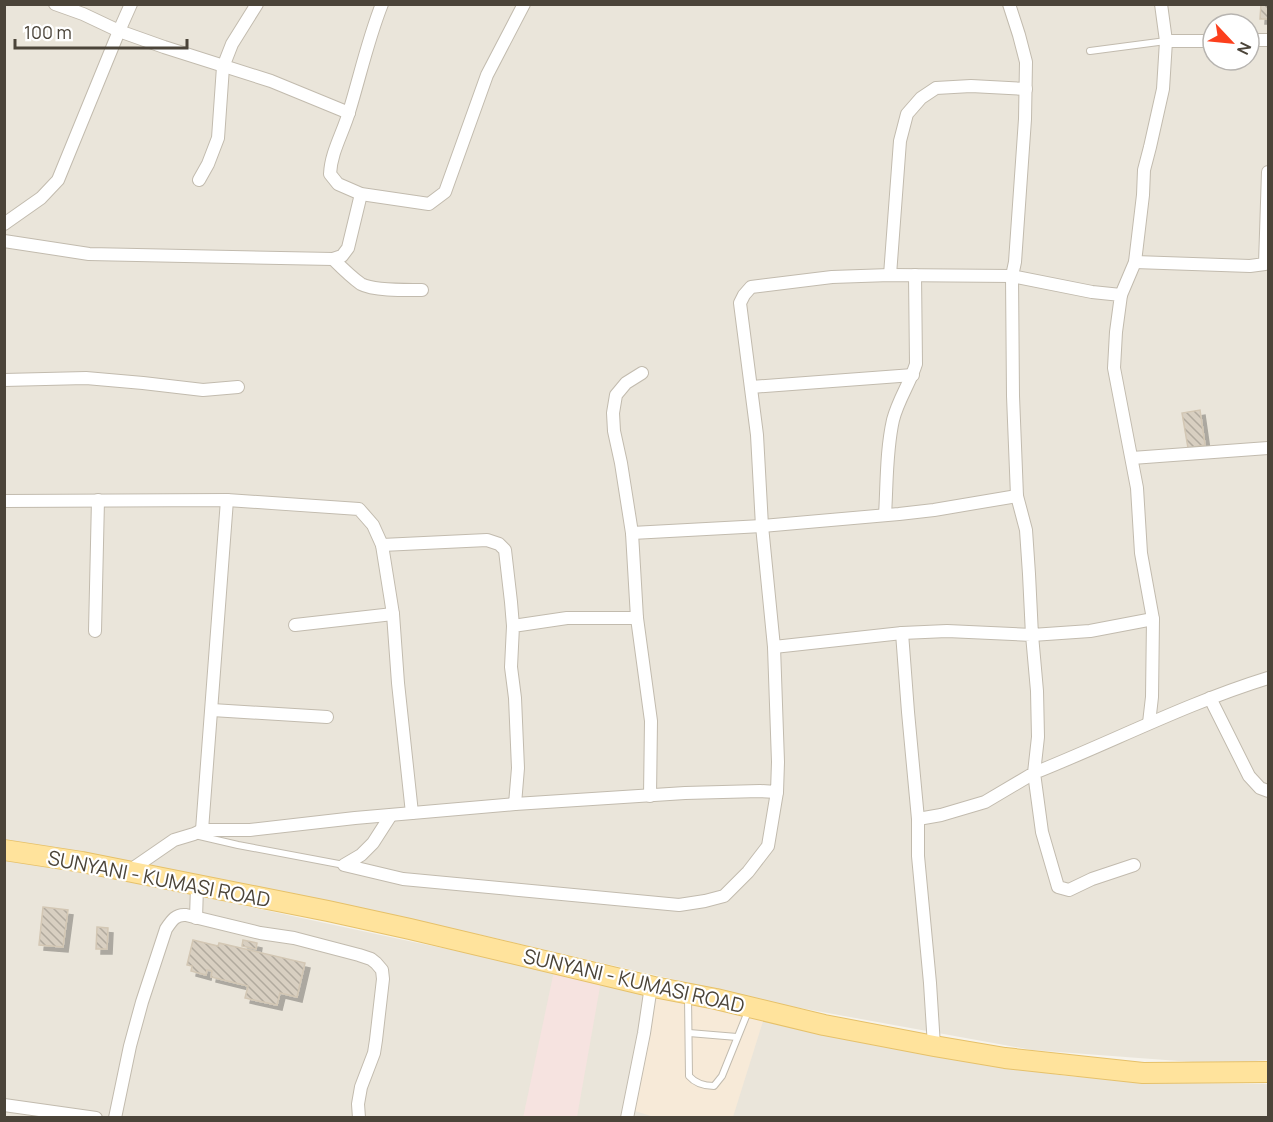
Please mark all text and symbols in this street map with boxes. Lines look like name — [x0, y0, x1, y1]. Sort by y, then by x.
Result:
scale bar — [15, 12, 188, 50]
north arrow — [1201, 12, 1261, 72]
text: 100 m — [24, 20, 72, 44]
text: N — [1232, 39, 1257, 59]
street label: SUNYANI - KUMASI ROAD — [46, 844, 273, 913]
street label: SUNYANI - KUMASI ROAD — [521, 942, 747, 1019]

